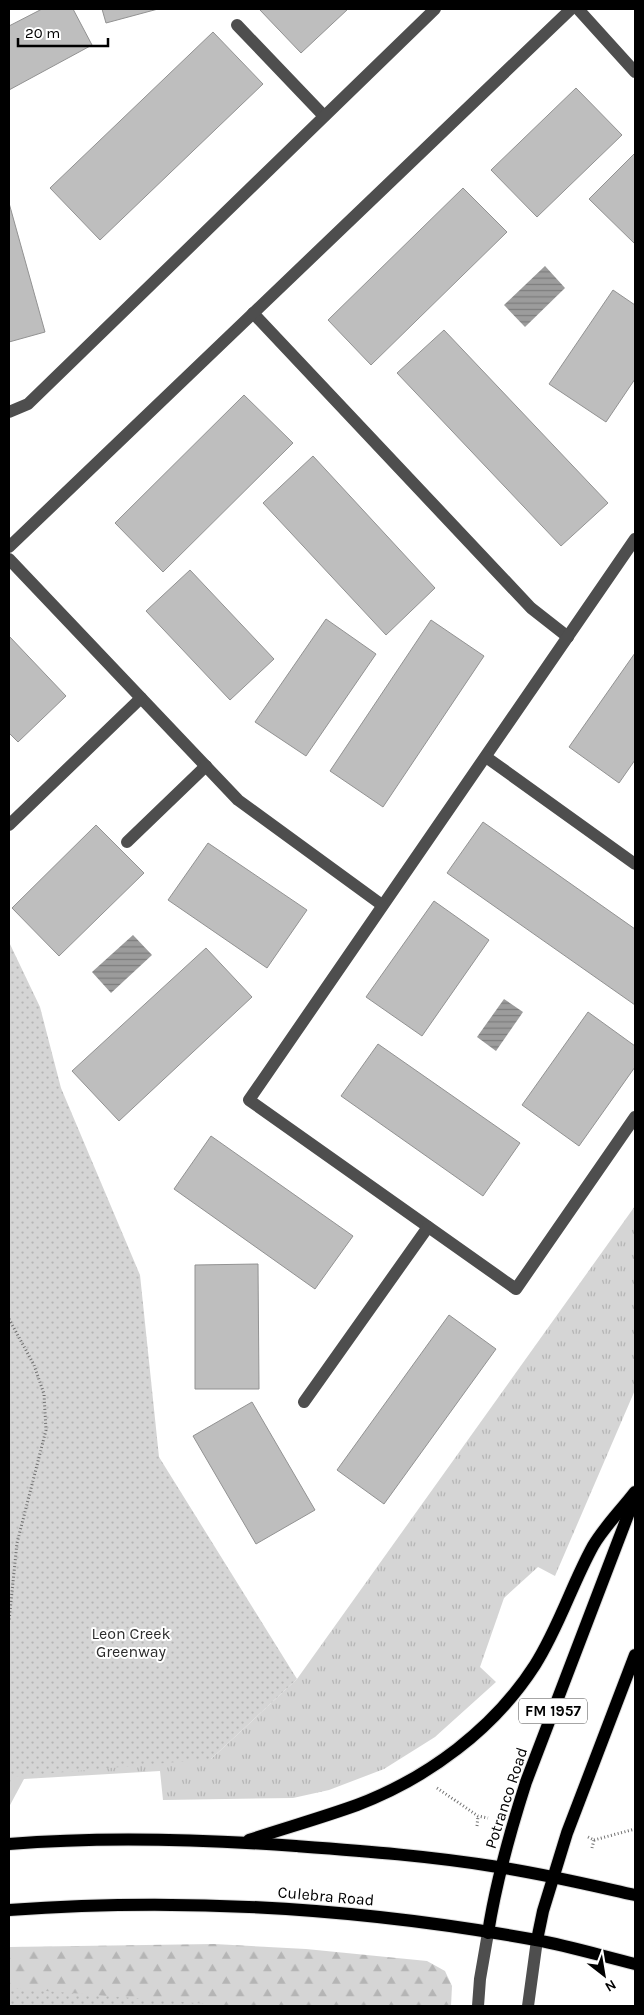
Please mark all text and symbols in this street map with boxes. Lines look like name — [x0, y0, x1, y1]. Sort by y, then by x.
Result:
scale bar — [18, 15, 108, 47]
text: 20 m — [25, 24, 60, 42]
park label: Leon Creek Greenway — [92, 1624, 170, 1661]
road number: FM 1957 — [519, 1698, 587, 1724]
street label: Potranco Road — [481, 1745, 531, 1851]
street label: Culebra Road — [277, 1882, 375, 1910]
north arrow — [579, 1950, 629, 2000]
text: N — [602, 1976, 619, 1996]

